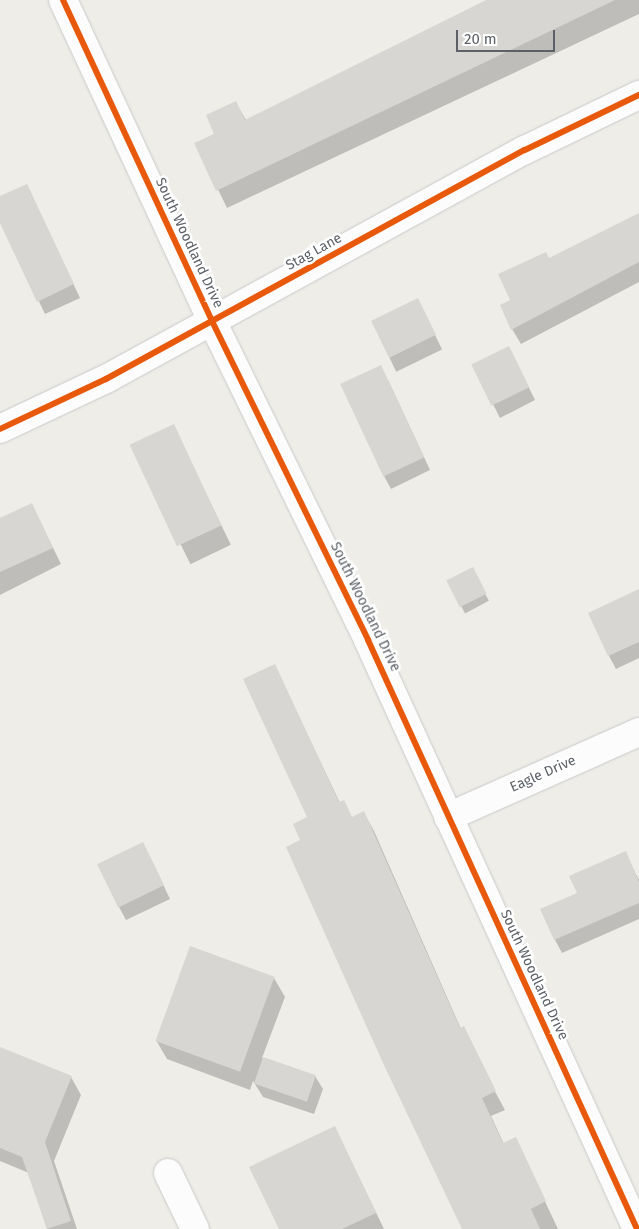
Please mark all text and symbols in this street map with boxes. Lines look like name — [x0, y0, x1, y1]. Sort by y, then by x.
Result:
scale bar — [459, 20, 558, 52]
text: 20 m — [464, 30, 497, 48]
street label: South Woodland Drive — [151, 175, 227, 311]
street label: Stag Lane — [283, 230, 345, 274]
street label: South Woodland Drive — [326, 540, 404, 674]
street label: Eagle Drive — [507, 752, 579, 796]
street label: South Woodland Drive — [496, 907, 572, 1043]

